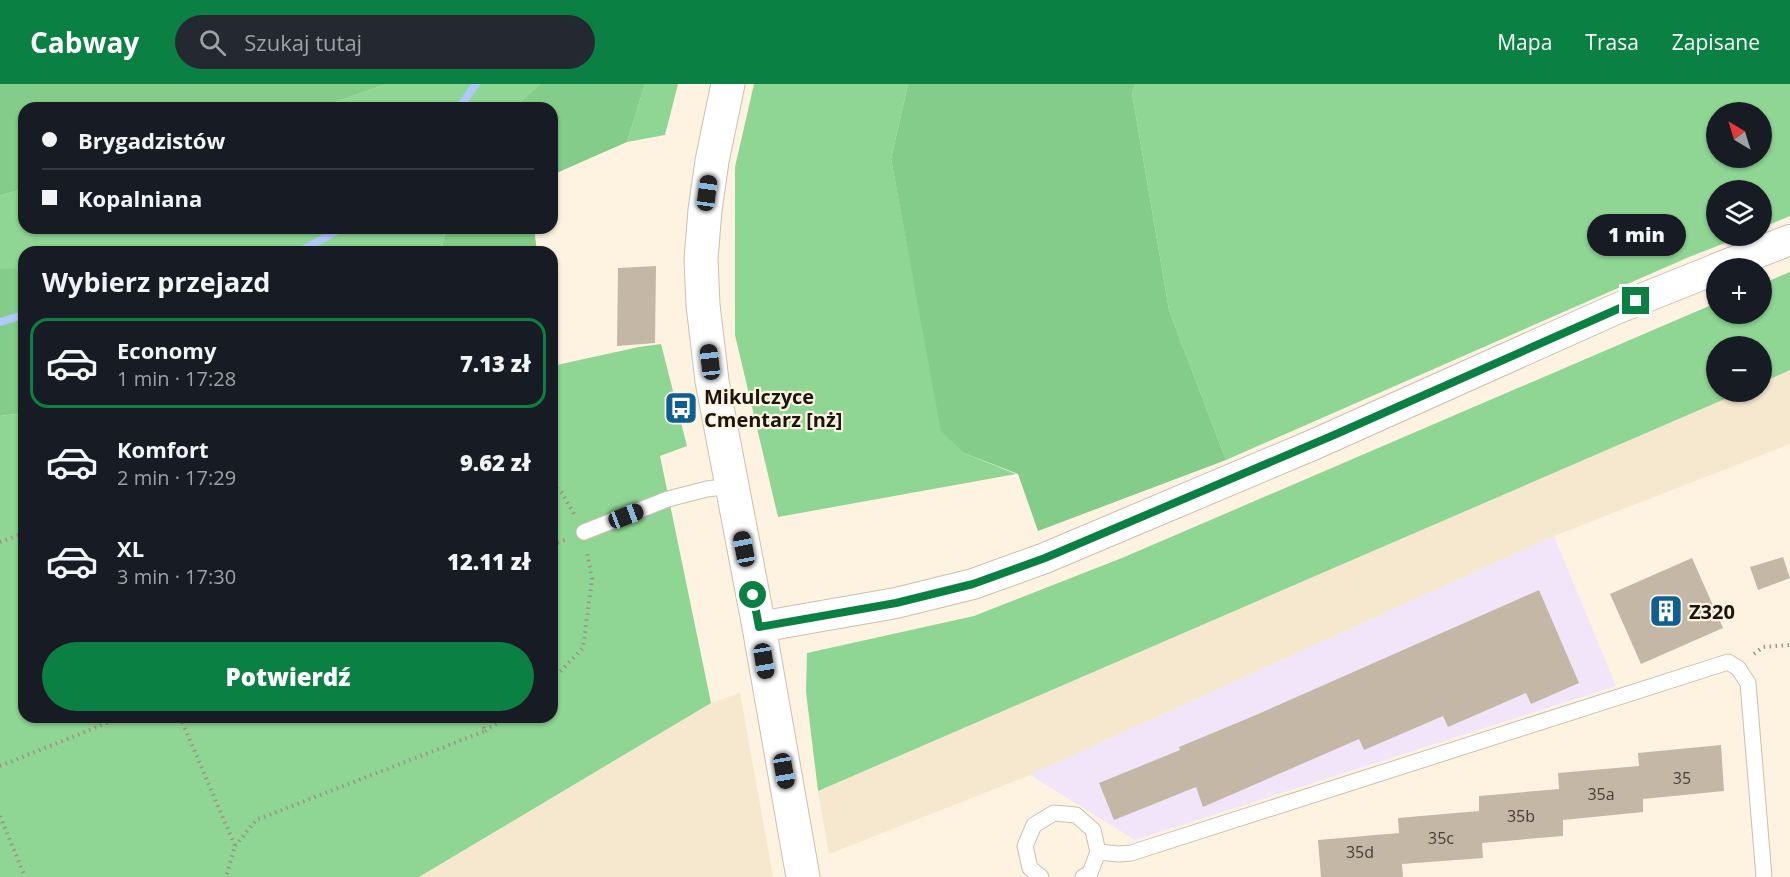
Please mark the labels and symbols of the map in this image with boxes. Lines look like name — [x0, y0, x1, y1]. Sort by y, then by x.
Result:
north arrow — [1706, 102, 1772, 168]
car — [696, 174, 718, 212]
callout: 1 min — [1586, 214, 1686, 256]
route end — [1622, 287, 1649, 314]
car — [699, 343, 721, 381]
place label: Mikulczyce Cmentarz [nż] — [704, 383, 842, 433]
bus stop icon: Mikulczyce Cmentarz [nż] — [663, 390, 699, 426]
car — [606, 501, 646, 531]
car — [732, 530, 756, 568]
route start — [739, 581, 766, 608]
building icon: Z320 — [1648, 593, 1684, 629]
place label: Z320 — [1689, 598, 1735, 625]
car — [752, 642, 776, 680]
car — [772, 752, 796, 790]
house number: 35 — [1673, 767, 1691, 789]
house number: 35a — [1587, 783, 1615, 805]
house number: 35b — [1507, 805, 1535, 827]
house number: 35c — [1428, 827, 1454, 849]
house number: 35d — [1346, 841, 1374, 863]

